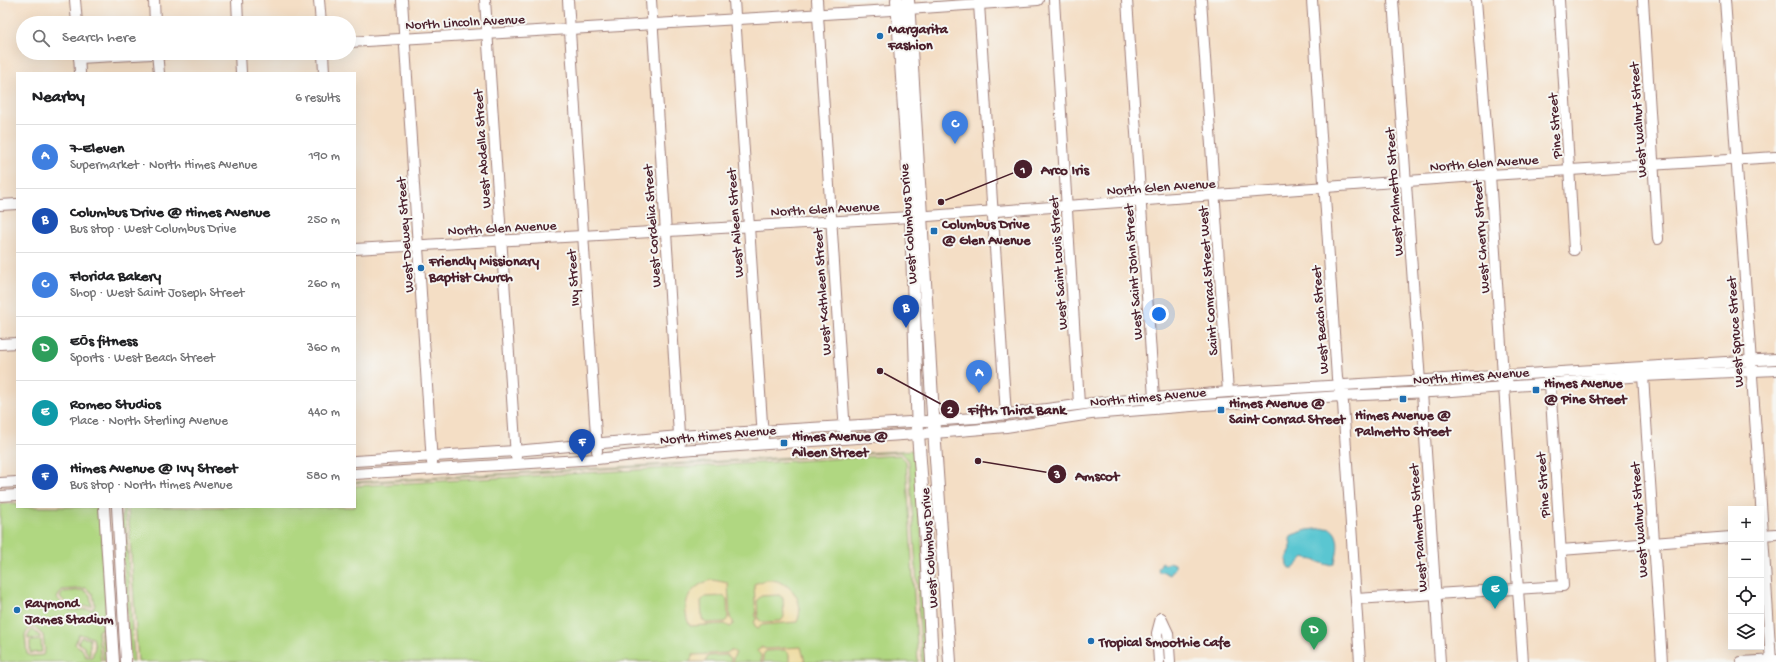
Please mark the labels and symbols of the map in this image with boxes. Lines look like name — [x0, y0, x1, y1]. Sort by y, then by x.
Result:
street label: North Lincoln Avenue — [405, 12, 526, 35]
place label: Margarita Fashion — [887, 22, 949, 55]
marker: Margarita Fashion — [875, 31, 885, 41]
street label: West Walnut Street — [1627, 60, 1652, 178]
street label: West Abdella Street — [471, 88, 496, 209]
street label: Pine Street — [1546, 91, 1567, 160]
pin: C — [942, 111, 968, 144]
street label: West Palmetto Street — [1382, 126, 1408, 256]
street label: North Glen Avenue — [1429, 152, 1540, 177]
callout: Arco Iris — [1013, 155, 1097, 182]
street label: West Columbus Drive — [897, 162, 922, 285]
text: Arco Iris — [1040, 162, 1091, 180]
street label: West Cordelia Street — [641, 163, 666, 288]
text: 1 — [1020, 164, 1026, 178]
street label: West Aileen Street — [724, 166, 749, 278]
street label: West Dewey Street — [394, 175, 419, 293]
street label: North Glen Avenue — [1106, 176, 1217, 201]
street label: West Cherry Street — [1470, 179, 1495, 294]
street label: West Saint Louis Street — [1046, 194, 1073, 330]
street label: North Glen Avenue — [770, 199, 881, 222]
street label: West Saint John Street — [1121, 202, 1148, 340]
street label: Saint Conrad Street West — [1196, 204, 1223, 356]
place label: Columbus Drive @ Glen Avenue — [941, 217, 1031, 250]
street label: North Glen Avenue — [447, 218, 558, 241]
marker: Columbus Drive @ Glen Avenue — [929, 226, 939, 236]
street label: West Kathleen Street — [811, 227, 836, 356]
street label: Ivy Street — [564, 247, 585, 307]
place label: Friendly Missionary Baptist Church — [428, 254, 539, 287]
marker: Friendly Missionary Baptist Church — [416, 263, 426, 273]
street label: West Beach Street — [1309, 264, 1334, 374]
street label: West Spruce Street — [1724, 275, 1749, 388]
pin: B — [893, 295, 919, 328]
your location — [1149, 304, 1169, 324]
pin: A — [966, 360, 992, 393]
street label: North Himes Avenue — [1412, 365, 1531, 390]
place label: Himes Avenue @ Pine Street — [1544, 376, 1628, 409]
street label: North Himes Avenue — [1089, 385, 1208, 412]
marker: Himes Avenue @ Pine Street — [1531, 385, 1541, 395]
marker: Himes Avenue @ Palmetto Street — [1398, 394, 1408, 404]
callout: Fifth Third Bank — [940, 395, 1074, 422]
place label: Himes Avenue @ Saint Conrad Street — [1229, 396, 1346, 429]
text: Fifth Third Bank — [967, 402, 1068, 420]
text: 2 — [947, 404, 953, 418]
marker: Himes Avenue @ Saint Conrad Street — [1216, 405, 1226, 415]
place label: Himes Avenue @ Palmetto Street — [1354, 408, 1452, 441]
street label: North Himes Avenue — [659, 423, 778, 450]
pin: F — [569, 429, 595, 462]
place label: Himes Avenue @ Aileen Street — [791, 429, 888, 462]
marker: Himes Avenue @ Aileen Street — [779, 438, 789, 448]
street label: Pine Street — [1534, 450, 1555, 519]
street label: West Walnut Street — [1628, 460, 1653, 578]
callout: Amscot — [1047, 461, 1127, 488]
street label: West Palmetto Street — [1406, 462, 1432, 592]
text: Amscot — [1074, 468, 1121, 486]
text: 3 — [1053, 469, 1060, 483]
street label: West Columbus Drive — [918, 486, 943, 609]
pin: E — [1482, 576, 1508, 609]
place label: Raymond James Stadium — [24, 596, 114, 629]
marker: Raymond James Stadium — [12, 605, 22, 615]
pin: D — [1301, 617, 1327, 650]
place label: Tropical Smoothie Cafe — [1098, 635, 1231, 652]
marker: Tropical Smoothie Cafe — [1086, 636, 1096, 646]

